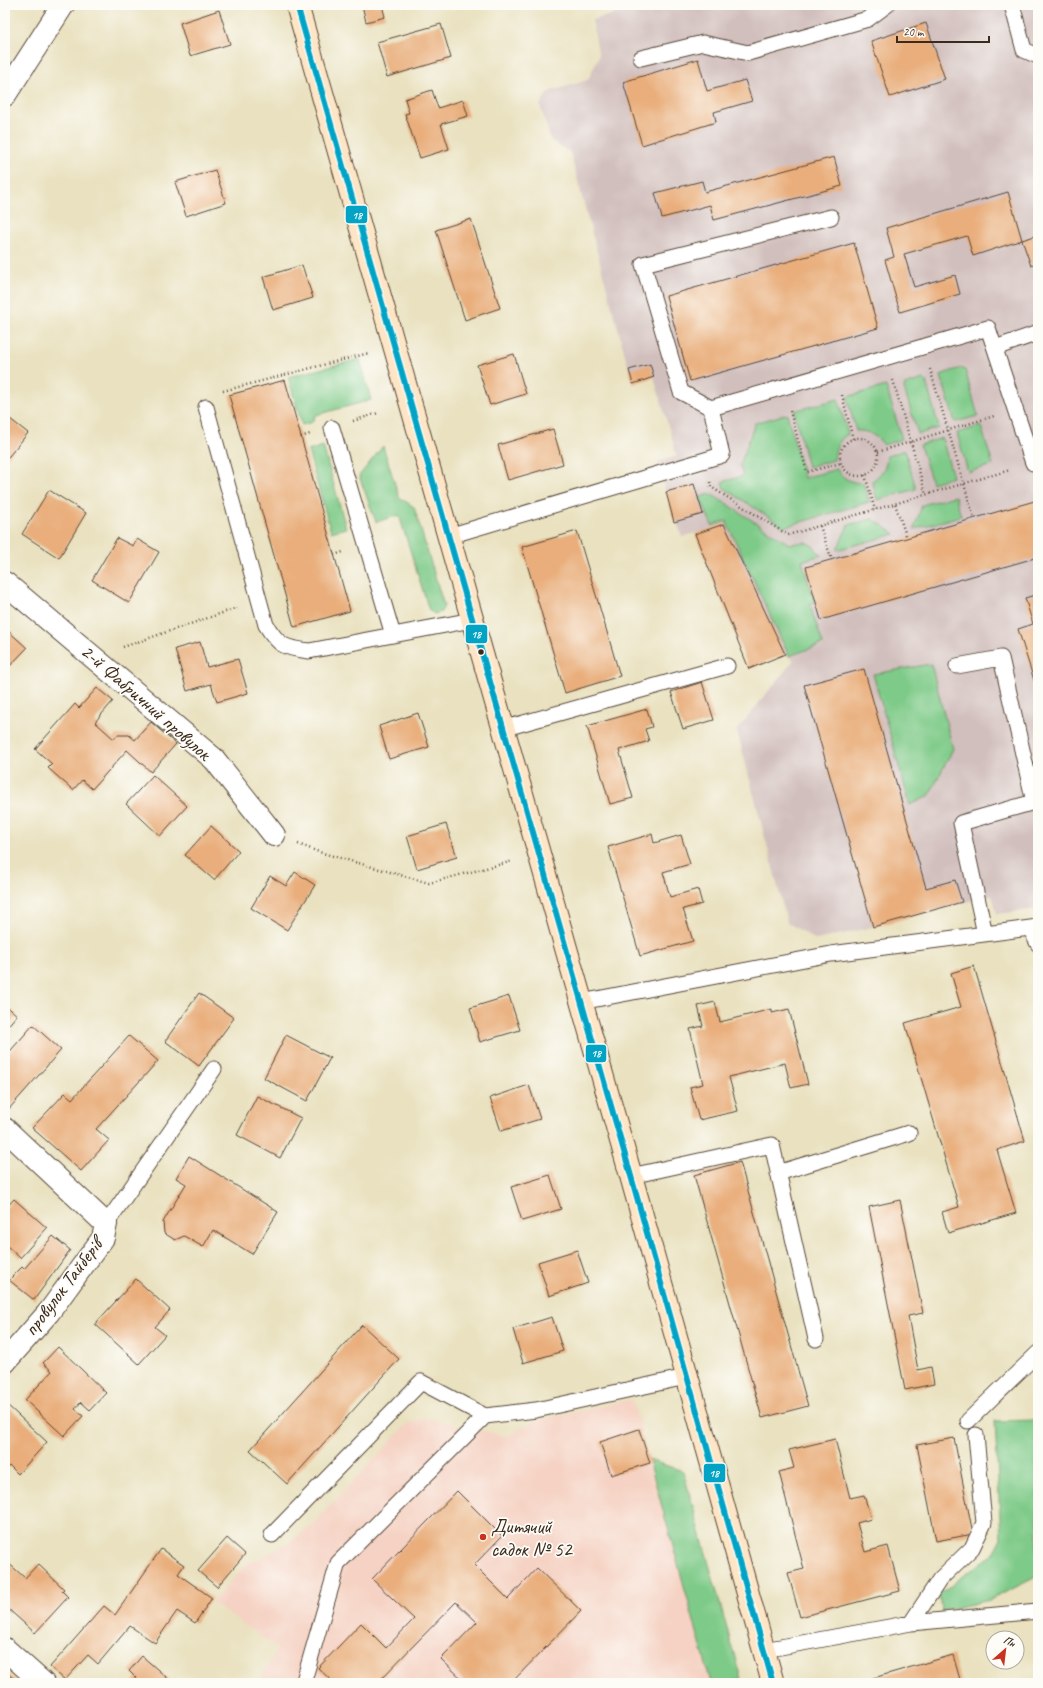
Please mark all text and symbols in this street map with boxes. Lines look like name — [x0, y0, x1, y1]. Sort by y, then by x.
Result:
scale bar — [897, 18, 989, 44]
text: 20 m — [903, 24, 925, 40]
line badge: 18 — [345, 205, 368, 224]
text: 18 — [352, 208, 364, 222]
line badge: 18 — [465, 624, 488, 644]
text: 18 — [471, 627, 483, 641]
street label: 2-й Фабричний провулок — [76, 639, 218, 767]
unlabelled marker — [476, 647, 486, 657]
line badge: 18 — [585, 1044, 607, 1063]
text: 18 — [591, 1046, 603, 1060]
street label: провулок Тайберів — [18, 1229, 111, 1341]
line badge: 18 — [703, 1463, 726, 1483]
text: 18 — [709, 1466, 721, 1480]
place label: Дитячий садок № 52 — [491, 1514, 574, 1562]
marker: Дитячий садок № 52 — [478, 1532, 488, 1542]
north arrow — [985, 1630, 1025, 1670]
text: Пн — [1001, 1632, 1019, 1651]

